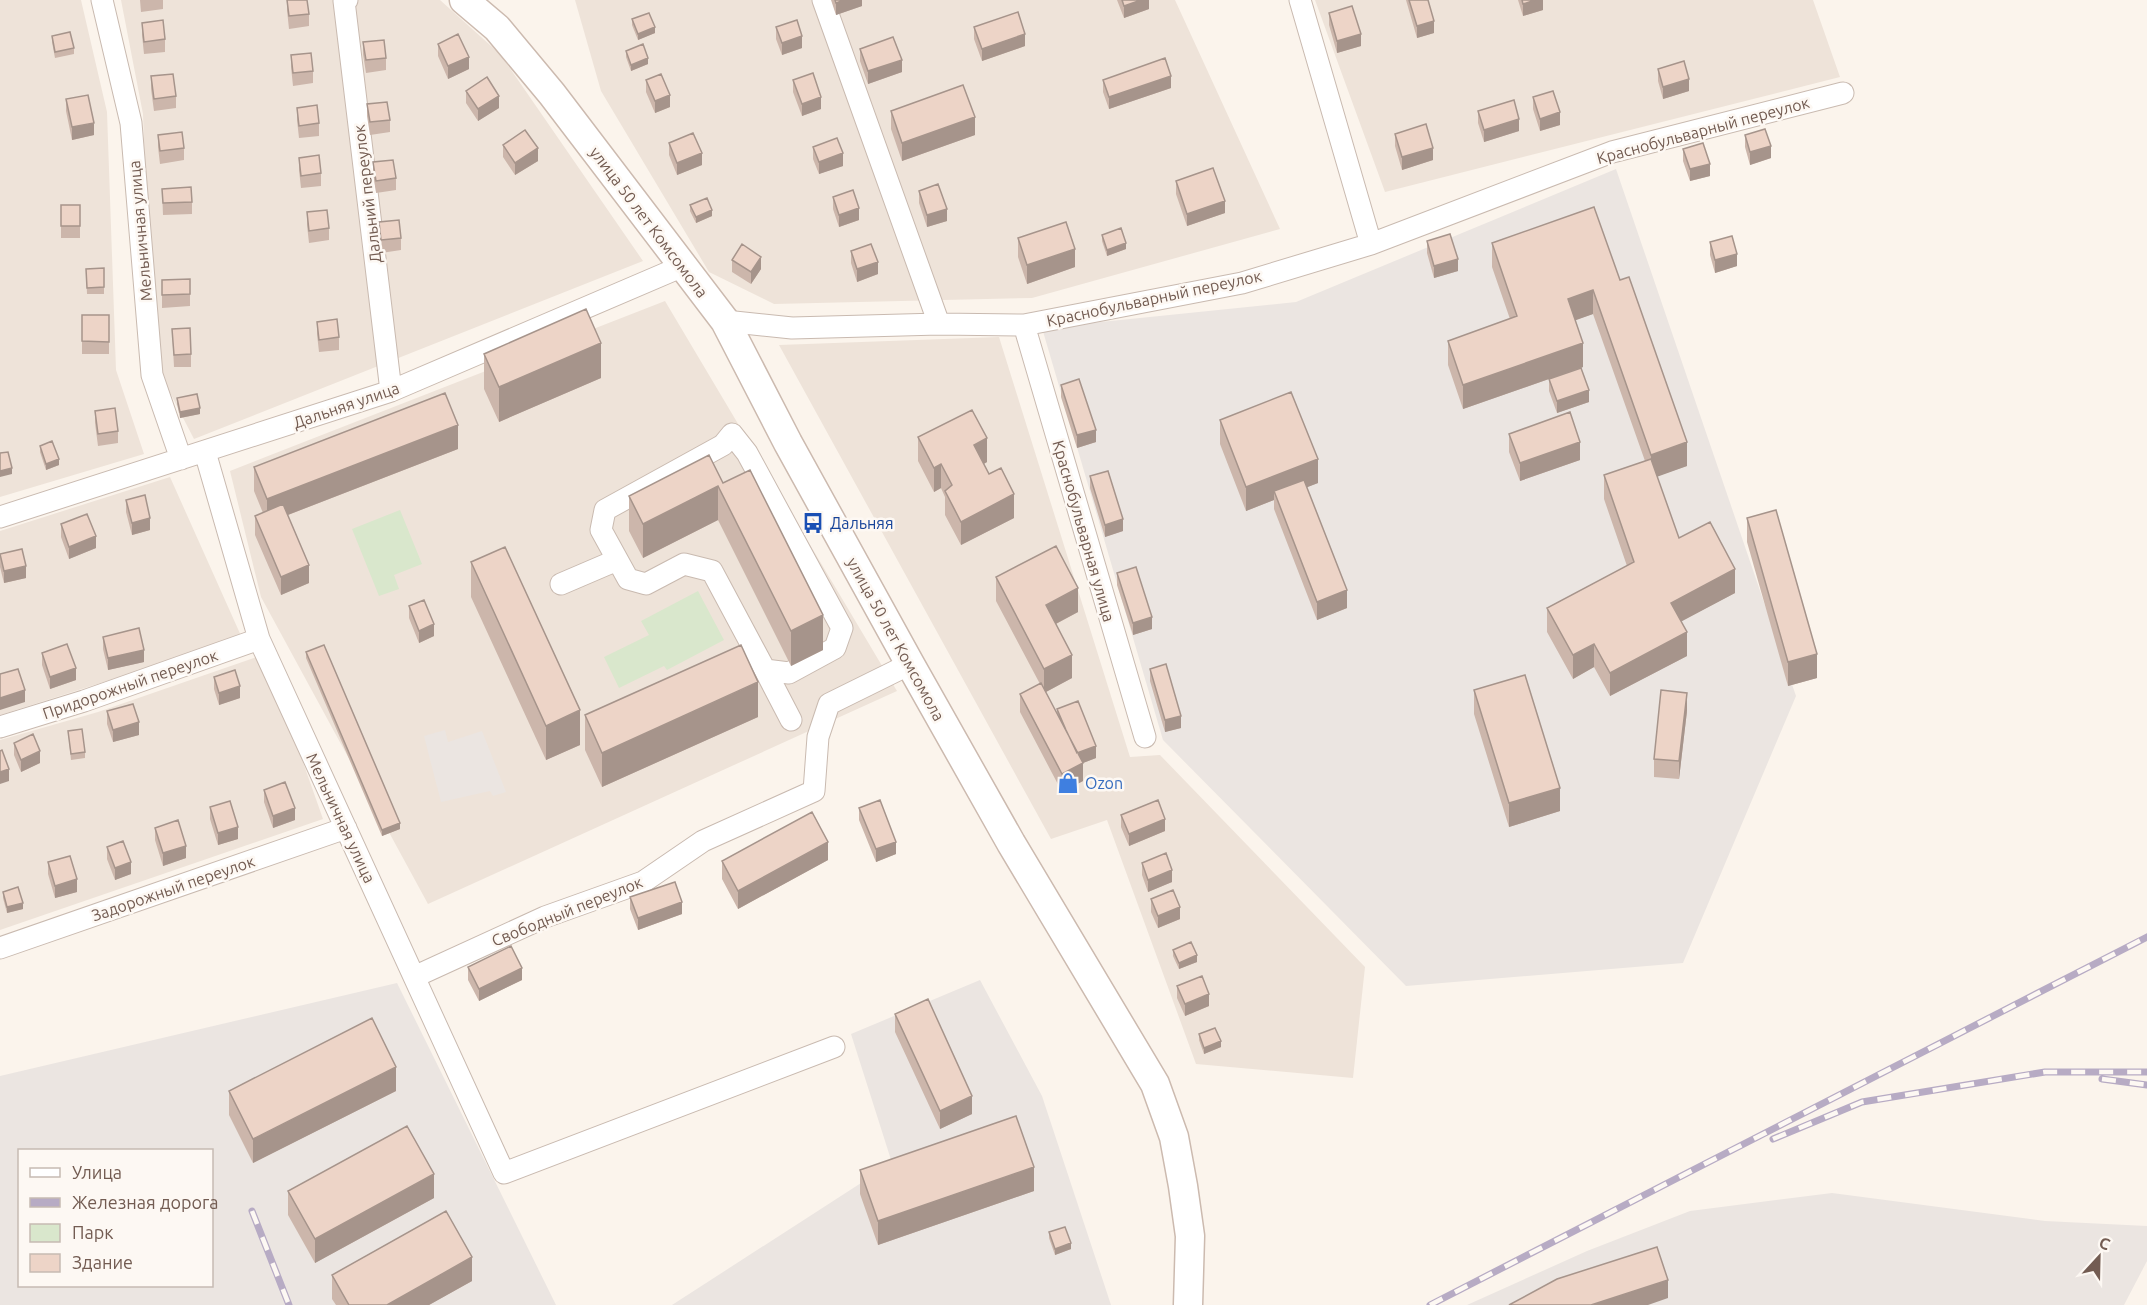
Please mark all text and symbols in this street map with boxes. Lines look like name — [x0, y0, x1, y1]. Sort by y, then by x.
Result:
street label: Краснобульварный переулок — [1595, 93, 1811, 167]
street label: Дальний переулок — [350, 124, 384, 264]
street label: улица 50 лет Комсомола — [586, 143, 712, 301]
street label: Мельничная улица — [125, 160, 155, 302]
street label: Краснобульварный переулок — [1045, 266, 1263, 330]
street label: Дальняя улица — [291, 378, 401, 432]
street label: Краснобульварная улица — [1049, 438, 1119, 624]
bus stop icon: Дальняя — [801, 511, 825, 535]
place label: Дальняя — [830, 514, 894, 532]
street label: улица 50 лет Комсомола — [844, 554, 948, 724]
street label: Придорожный переулок — [40, 646, 220, 722]
street label: Мельничная улица — [303, 750, 379, 886]
shop icon: Ozon — [1056, 771, 1080, 795]
place label: Ozon — [1085, 774, 1123, 792]
street label: Задорожный переулок — [89, 852, 257, 924]
street label: Свободный переулок — [489, 872, 645, 950]
legend — [18, 1149, 213, 1287]
text: Улица — [72, 1162, 122, 1182]
text: Железная дорога — [72, 1192, 219, 1212]
text: Парк — [72, 1222, 113, 1242]
north arrow — [2069, 1227, 2129, 1287]
text: С — [2097, 1233, 2113, 1253]
text: Здание — [72, 1252, 133, 1272]

